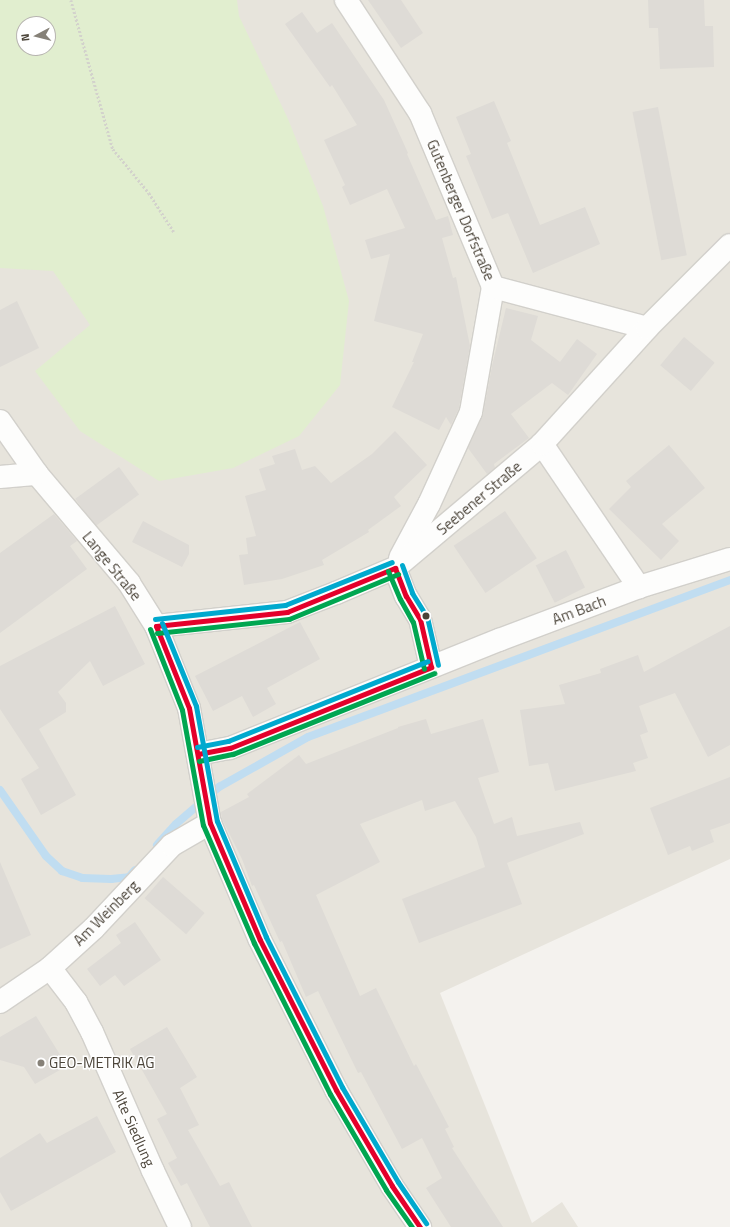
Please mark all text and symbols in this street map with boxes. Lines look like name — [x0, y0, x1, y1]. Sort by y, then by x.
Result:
north arrow — [16, 16, 56, 56]
text: N — [17, 33, 33, 42]
street label: Gutenberger Dorfstraße — [423, 137, 499, 283]
street label: Seebener Straße — [433, 457, 525, 539]
street label: Lange Straße — [79, 528, 145, 604]
street label: Am Bach — [550, 592, 608, 628]
unlabelled marker — [421, 611, 431, 621]
street label: Am Weinberg — [70, 877, 142, 949]
place label: GEO-METRIK AG — [49, 1054, 154, 1072]
marker: GEO-METRIK AG — [36, 1058, 46, 1068]
street label: Alte Siedlung — [109, 1087, 159, 1169]

